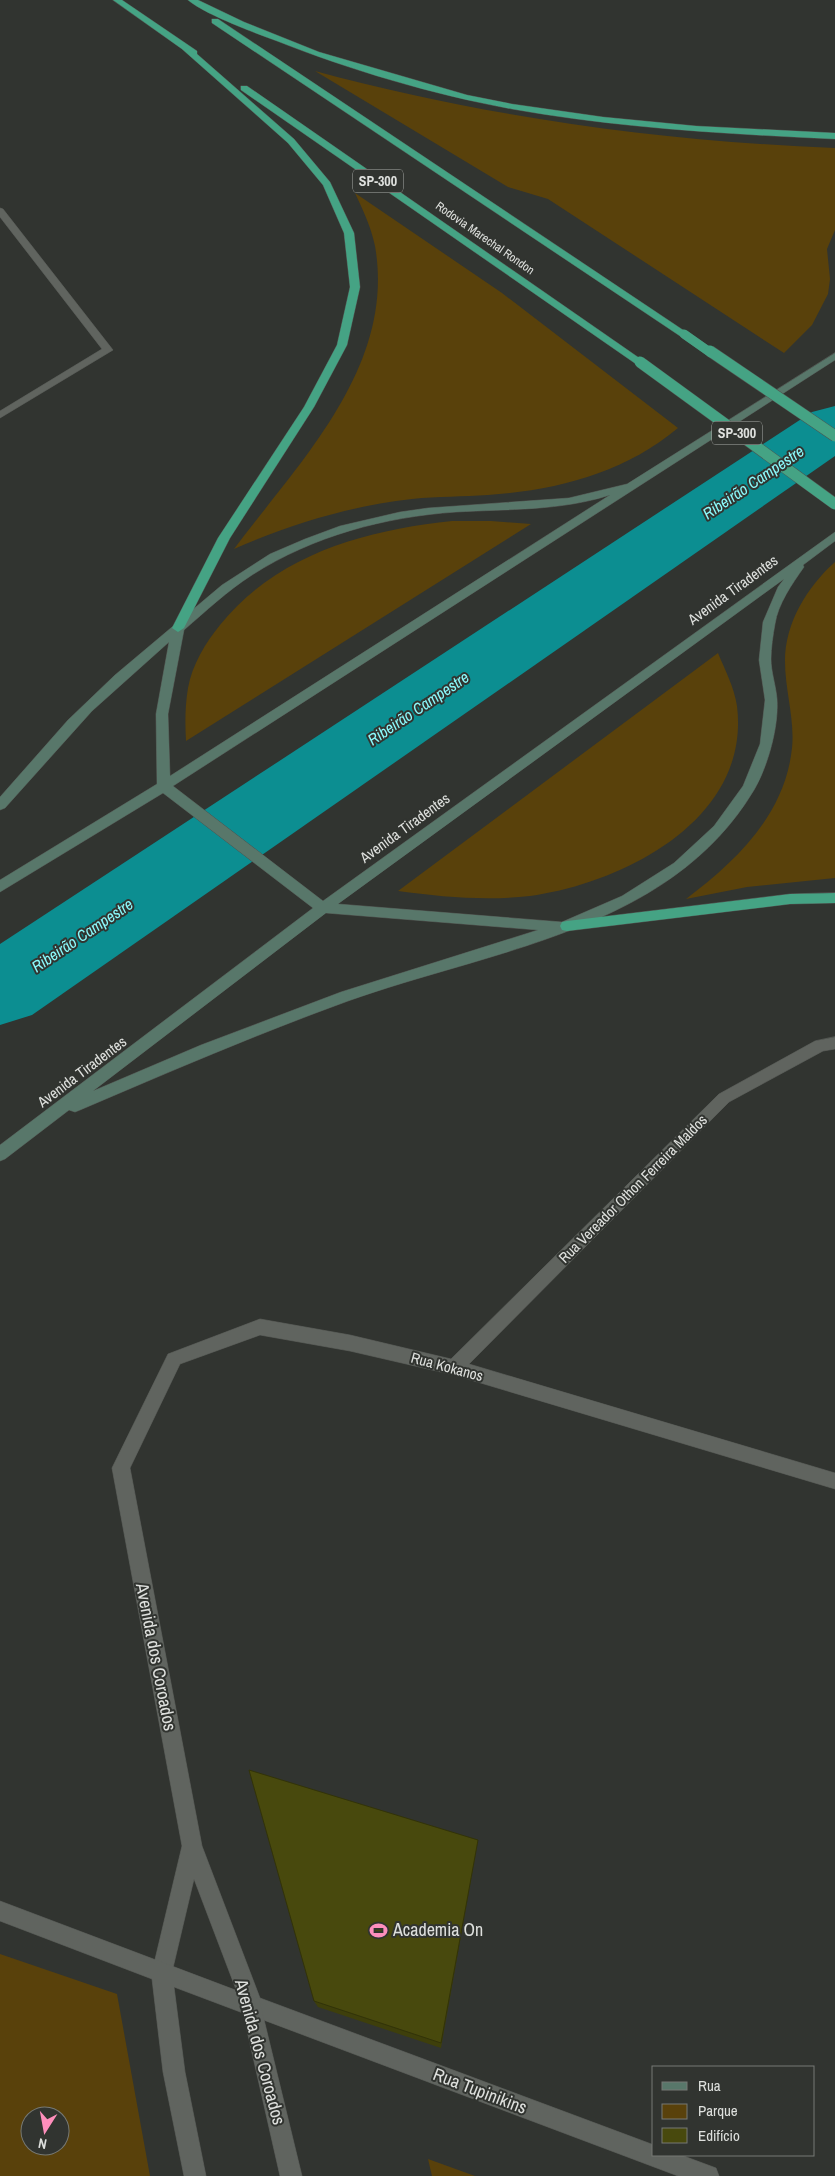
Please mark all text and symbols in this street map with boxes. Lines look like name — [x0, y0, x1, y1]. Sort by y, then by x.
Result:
road number: SP-300 — [353, 170, 403, 192]
street label: Rodovia Marechal Rondon — [432, 198, 538, 278]
road number: SP-300 — [712, 422, 762, 444]
water label: Ribeirão Campestre — [698, 440, 808, 524]
street label: Avenida Tiradentes — [683, 550, 782, 630]
water label: Ribeirão Campestre — [363, 666, 473, 750]
street label: Avenida Tiradentes — [355, 788, 454, 868]
water label: Ribeirão Campestre — [27, 893, 137, 977]
street label: Avenida Tiradentes — [32, 1031, 131, 1113]
street label: Rua Vereador Othon Ferreira Maldos — [554, 1110, 712, 1268]
street label: Rua Kokanos — [409, 1347, 486, 1386]
street label: Avenida dos Coroados — [130, 1580, 183, 1733]
place label: Academia On — [392, 1917, 483, 1942]
sports icon: Academia On — [369, 1920, 389, 1940]
street label: Avenida dos Coroados — [229, 1975, 292, 2128]
street label: Rua Tupinikins — [430, 2061, 531, 2120]
legend — [652, 2066, 815, 2156]
text: Rua — [698, 2075, 721, 2096]
text: Parque — [698, 2100, 738, 2121]
north arrow — [20, 2106, 70, 2156]
text: Edifício — [698, 2125, 740, 2146]
text: N — [37, 2134, 48, 2153]

